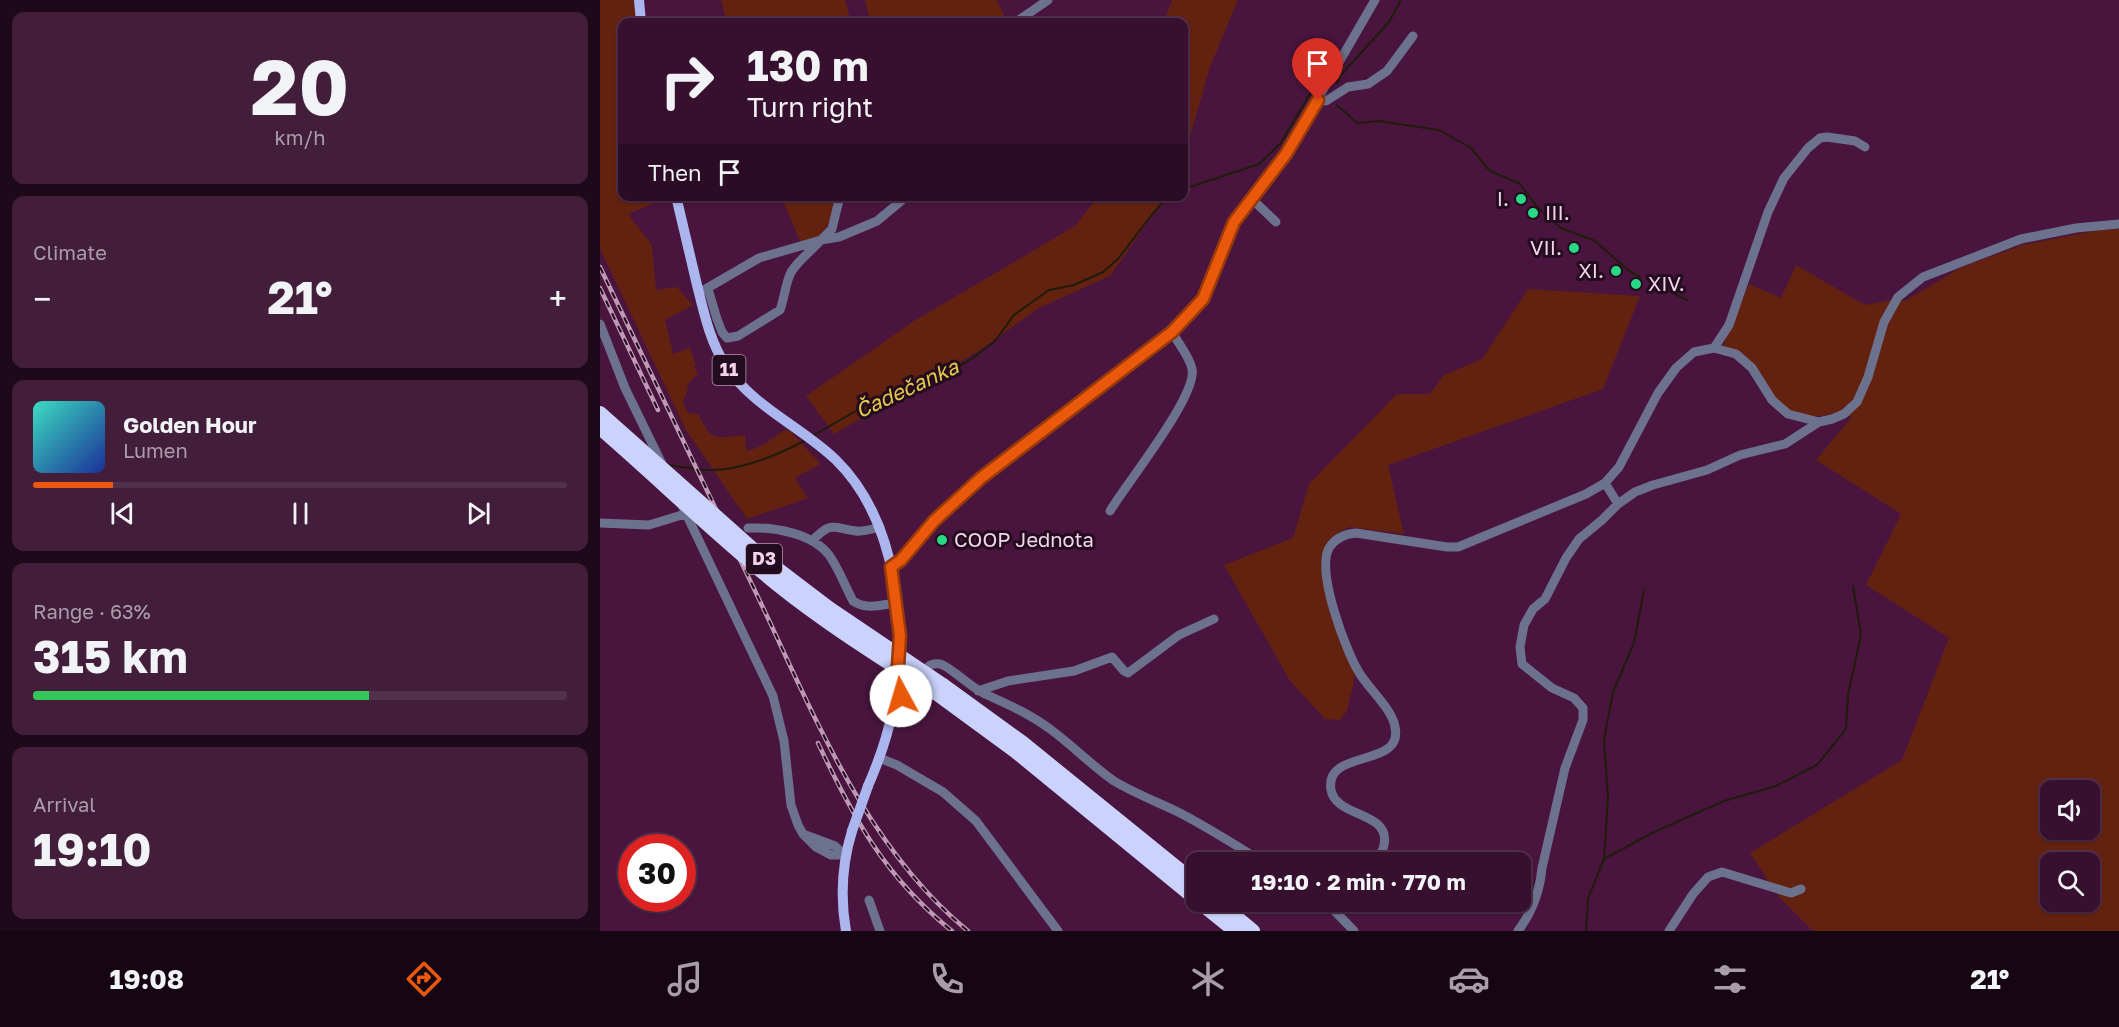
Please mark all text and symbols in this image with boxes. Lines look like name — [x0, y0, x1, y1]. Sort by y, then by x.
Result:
pin — [1292, 38, 1343, 100]
text: 20 — [251, 39, 349, 132]
text: 130 m — [747, 40, 869, 90]
icon: right — [648, 42, 726, 120]
icon: arrive — [1301, 47, 1334, 80]
text: Turn right — [747, 91, 873, 123]
text: km/h — [275, 125, 325, 149]
icon: arrive — [713, 156, 746, 189]
text: Then — [648, 159, 701, 186]
place label: I. — [1497, 186, 1509, 210]
marker: I. — [1514, 192, 1528, 206]
place label: III. — [1545, 200, 1570, 224]
marker: III. — [1526, 206, 1540, 220]
place label: VII. — [1530, 235, 1562, 259]
text: Climate — [33, 240, 107, 264]
marker: VII. — [1567, 241, 1581, 255]
place label: XI. — [1579, 258, 1604, 282]
marker: XI. — [1609, 264, 1623, 278]
text: 21° — [267, 270, 333, 324]
place label: XIV. — [1648, 271, 1685, 295]
marker: XIV. — [1629, 277, 1643, 291]
text: − — [33, 279, 51, 318]
text: + — [549, 279, 567, 318]
water label: Čadečanka — [851, 352, 963, 423]
road number: 11 — [712, 355, 746, 385]
text: Golden Hour — [123, 411, 257, 438]
text: Lumen — [123, 438, 188, 462]
icon: previous — [106, 497, 139, 530]
icon: pause — [284, 497, 317, 530]
icon: next — [462, 497, 495, 530]
place label: COOP Jednota — [954, 527, 1094, 551]
marker: COOP Jednota — [935, 533, 949, 547]
road number: D3 — [746, 544, 782, 574]
text: Range · 63% — [33, 599, 151, 623]
text: 315 km — [33, 629, 188, 683]
position arrow — [869, 664, 933, 728]
map controls — [2040, 780, 2100, 912]
button: sound — [2040, 780, 2100, 840]
text: Arrival — [33, 792, 96, 816]
text: 19:10 — [33, 822, 152, 876]
speed limit sign: 30 — [618, 834, 696, 912]
button: search — [2040, 852, 2100, 912]
text: 19:10 · 2 min · 770 m — [1251, 868, 1466, 895]
icon: directions — [403, 958, 445, 1000]
icon: music — [664, 958, 706, 1000]
icon: phone — [926, 958, 968, 1000]
icon: climate — [1187, 958, 1229, 1000]
icon: car — [1448, 958, 1490, 1000]
icon: filters — [1709, 958, 1751, 1000]
text: 19:08 — [110, 963, 184, 995]
text: 21° — [1970, 963, 2009, 995]

